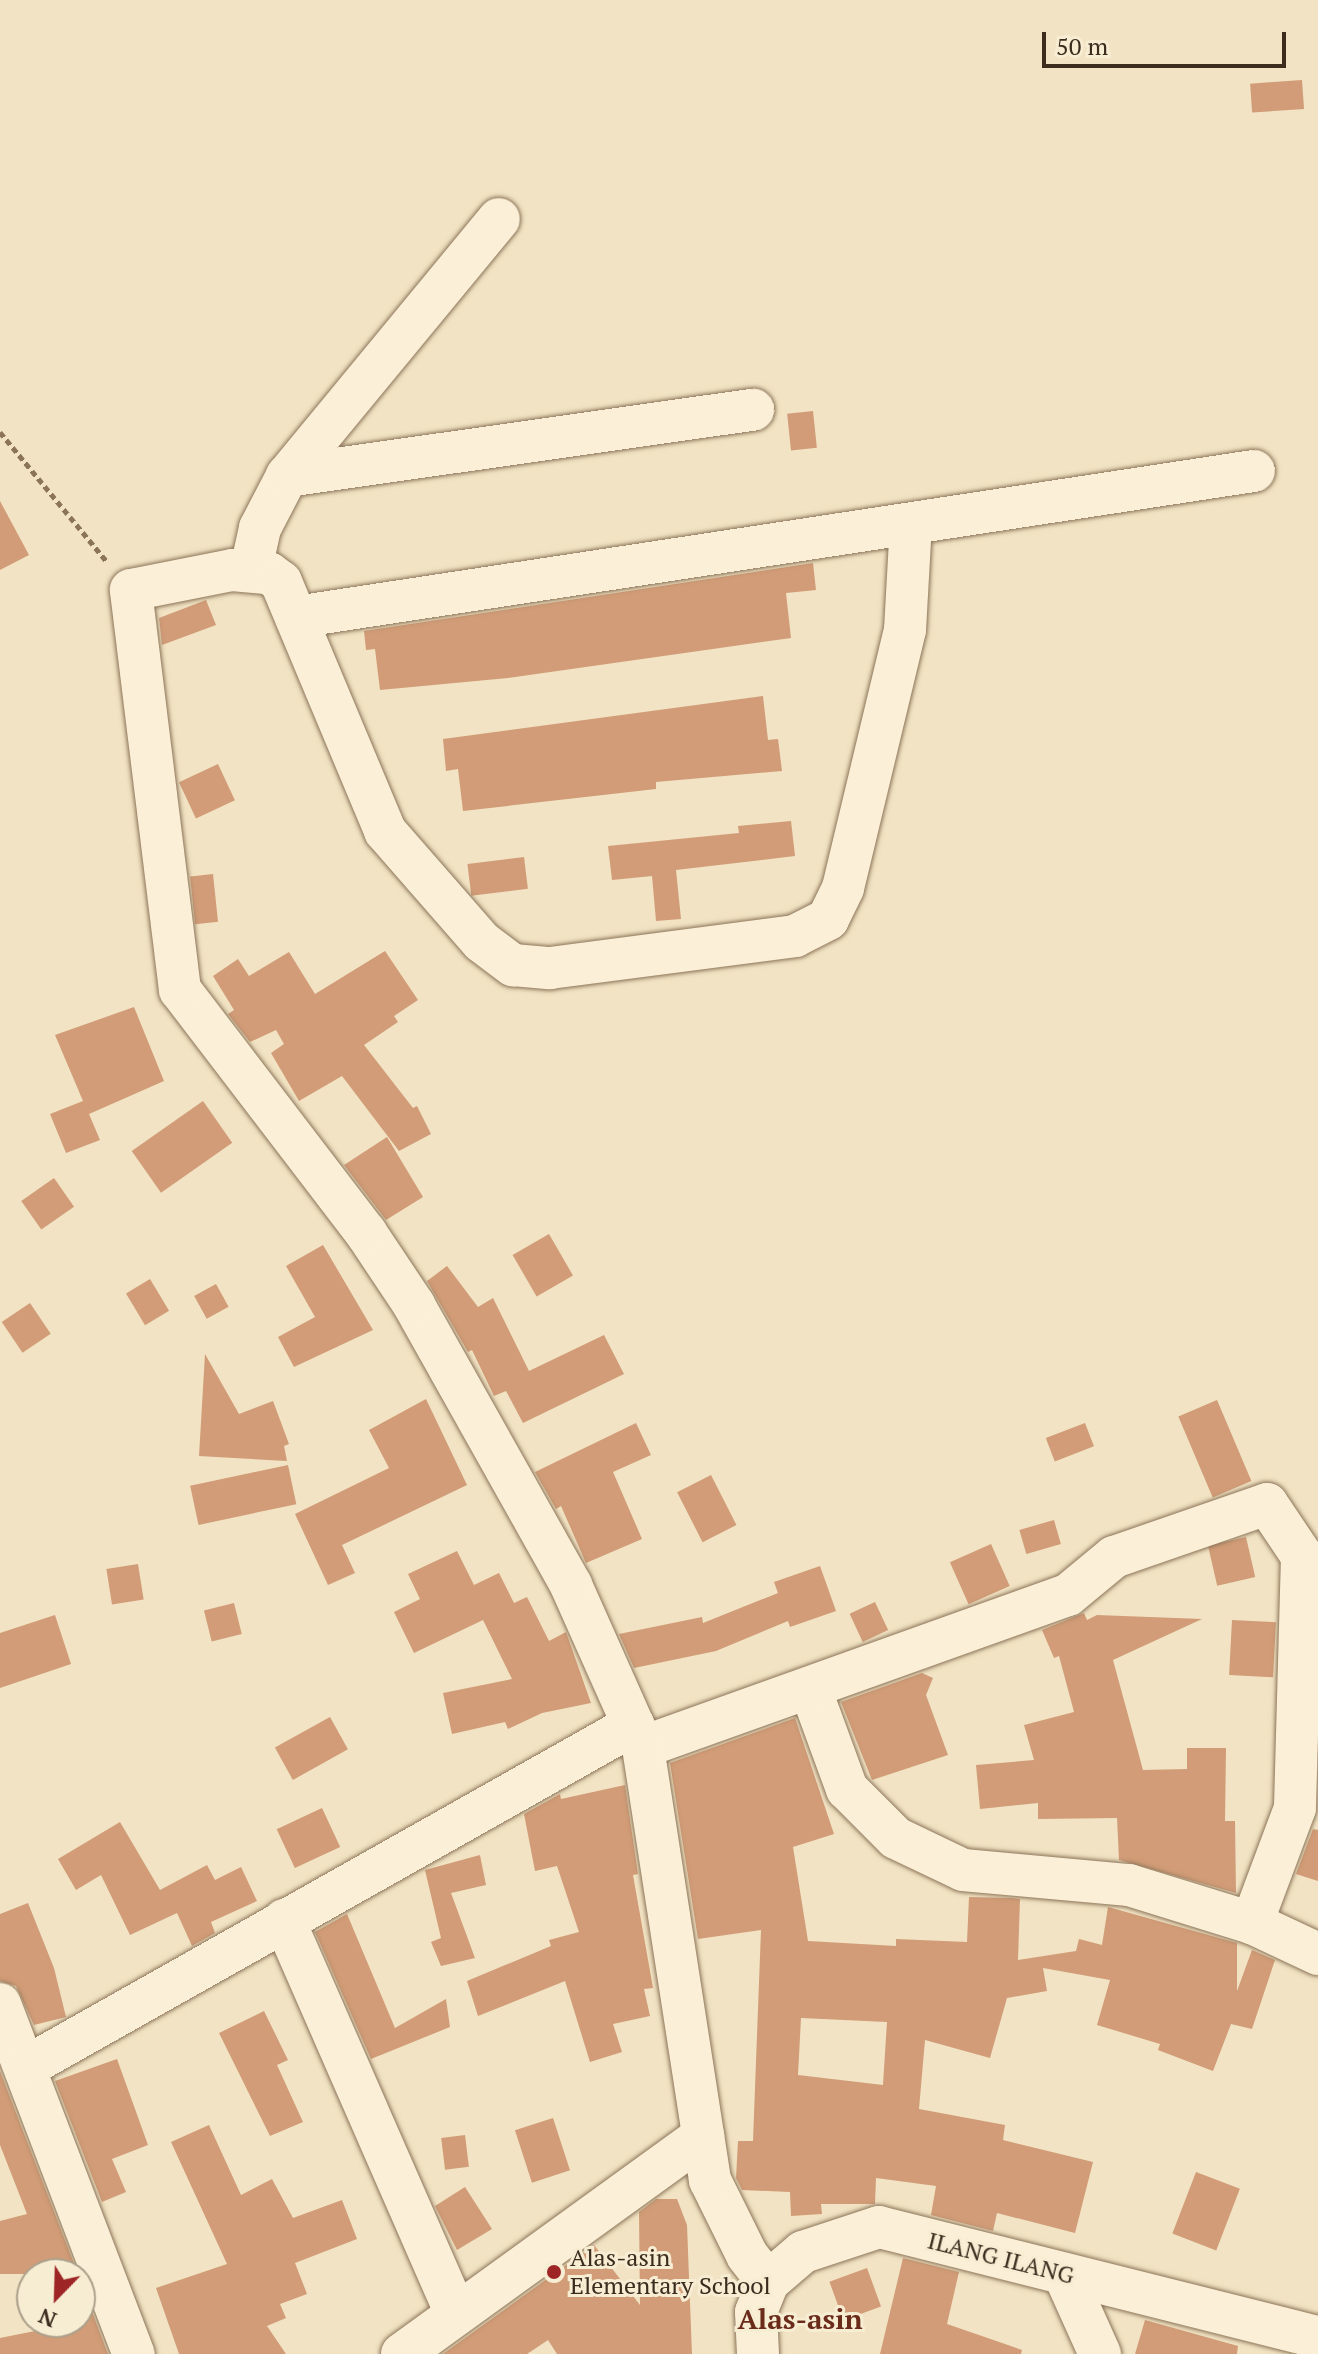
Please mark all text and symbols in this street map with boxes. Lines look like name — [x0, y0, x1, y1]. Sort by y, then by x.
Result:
scale bar — [1046, 16, 1290, 66]
text: 50 m — [1056, 30, 1108, 62]
street label: ILANG ILANG — [925, 2226, 1077, 2290]
place label: Alas-asin Elementary School — [570, 2244, 771, 2300]
north arrow — [16, 2258, 96, 2338]
marker: Alas-asin Elementary School — [545, 2263, 563, 2281]
text: N — [34, 2302, 61, 2335]
district label: Alas-asin — [737, 2302, 863, 2336]

